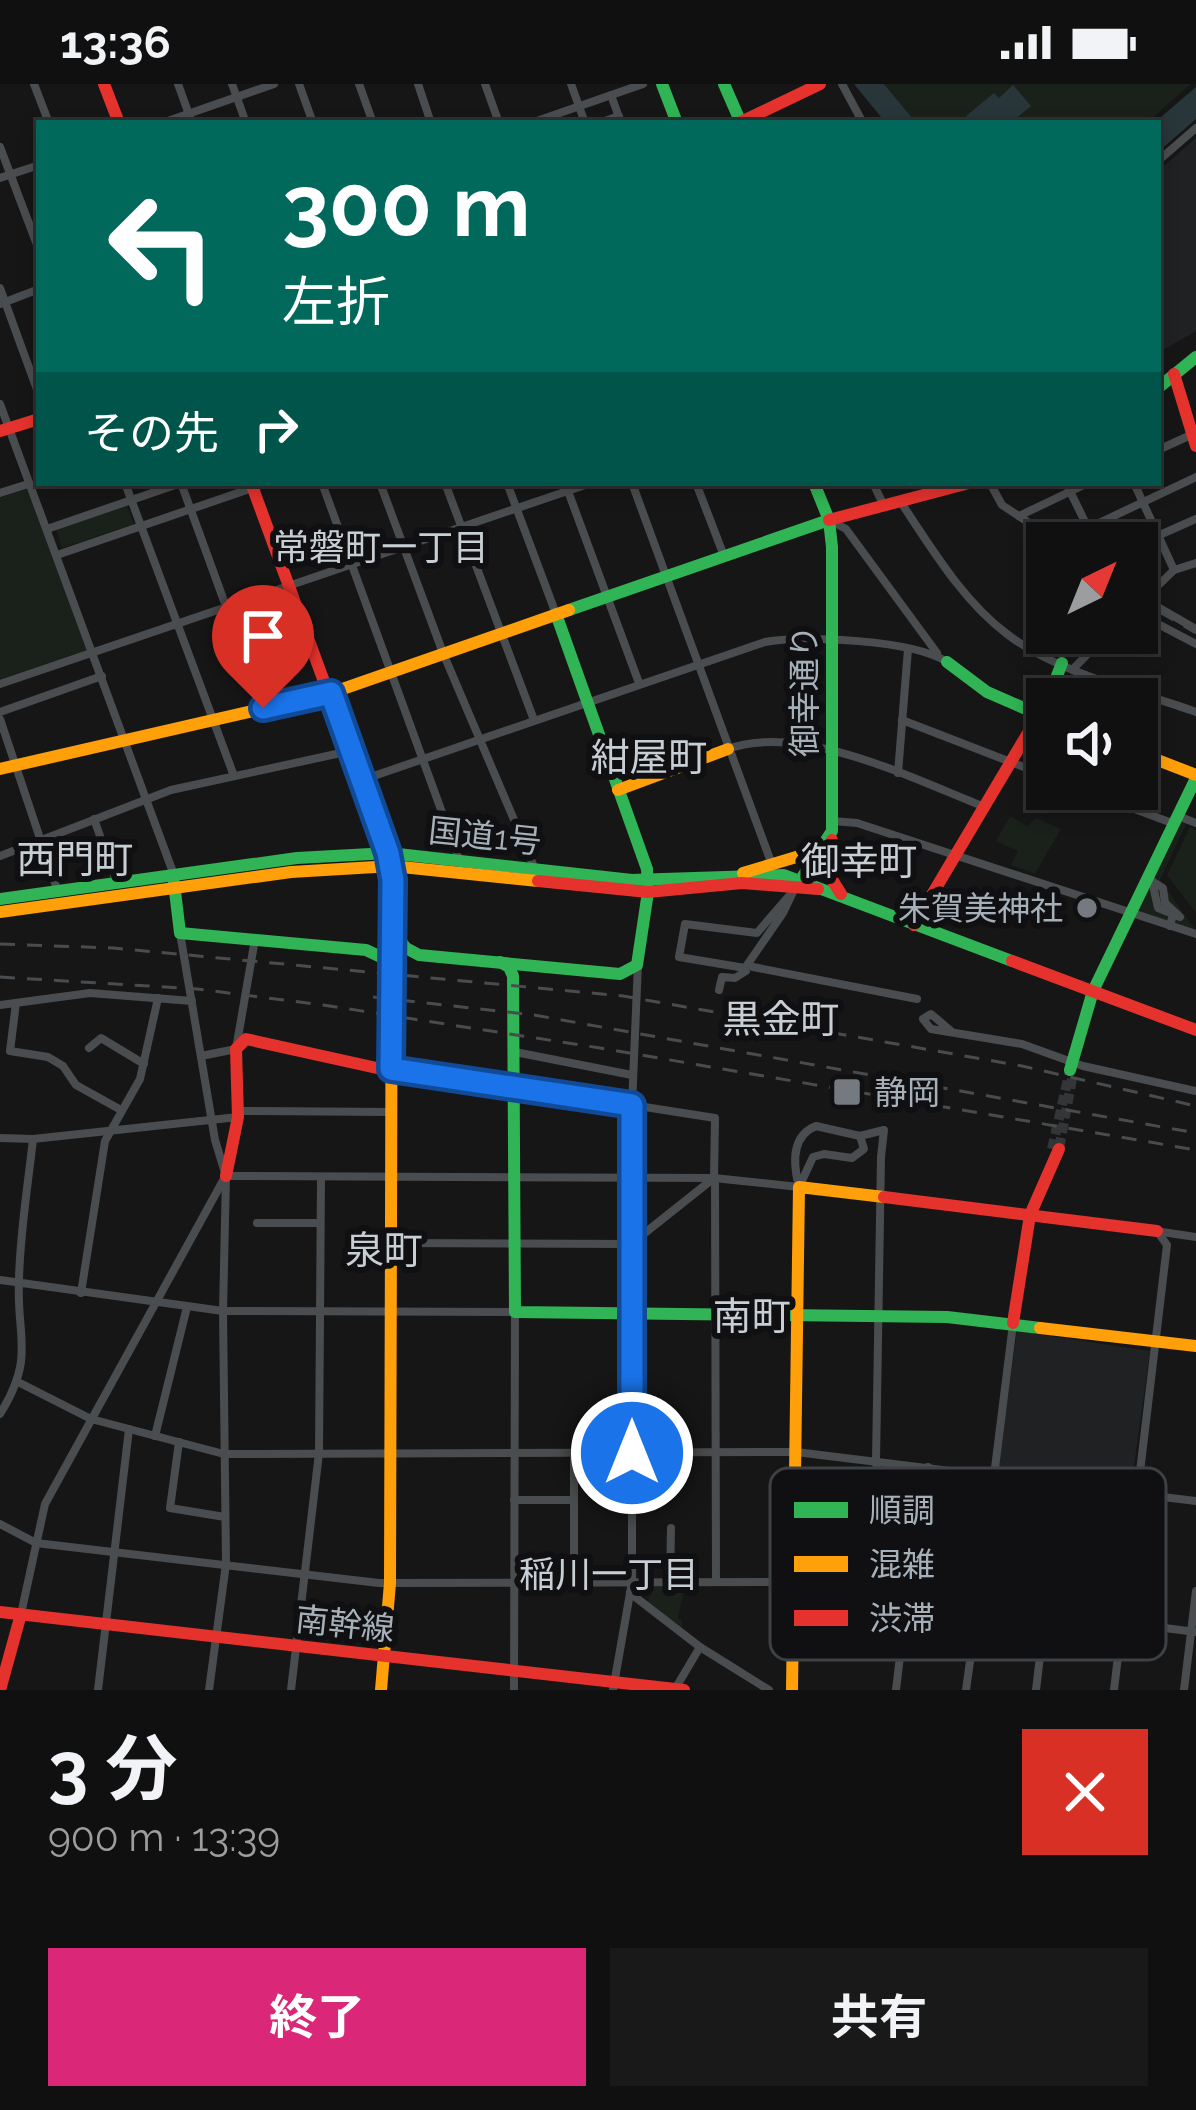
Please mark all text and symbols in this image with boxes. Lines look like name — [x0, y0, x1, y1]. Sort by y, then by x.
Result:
text: 13:36 — [60, 16, 171, 69]
text: 300 m — [282, 157, 530, 256]
icon: left — [84, 168, 240, 324]
text: 左折 — [282, 270, 390, 334]
icon: right — [243, 396, 309, 462]
text: その先 — [84, 407, 219, 460]
north arrow — [1026, 522, 1158, 654]
map controls — [1026, 522, 1158, 810]
district label: 常磐町一丁目 — [273, 526, 489, 568]
pin — [212, 585, 314, 708]
icon: arrive — [230, 603, 296, 669]
street label: 御幸通り — [785, 625, 824, 757]
button: sound — [1026, 678, 1158, 810]
district label: 紺屋町 — [590, 734, 708, 780]
street label: 国道1号 — [427, 811, 543, 861]
district label: 西門町 — [16, 836, 134, 882]
district label: 御幸町 — [800, 838, 918, 884]
place label: 朱賀美神社 — [898, 889, 1063, 928]
marker: 朱賀美神社 — [1074, 895, 1100, 921]
district label: 黒金町 — [722, 996, 840, 1042]
place label: 静岡 — [874, 1073, 940, 1112]
marker: 静岡 — [831, 1076, 863, 1108]
district label: 泉町 — [345, 1227, 423, 1273]
district label: 南町 — [713, 1293, 791, 1339]
position arrow — [569, 1390, 695, 1516]
legend — [770, 1468, 1166, 1660]
text: 順調 — [869, 1491, 935, 1530]
text: 混雑 — [869, 1545, 935, 1584]
district label: 稲川一丁目 — [519, 1553, 699, 1595]
street label: 南幹線 — [294, 1599, 396, 1649]
text: 渋滞 — [869, 1599, 935, 1638]
text: 3 分 — [48, 1726, 177, 1811]
button: close — [1022, 1729, 1148, 1855]
text: 900 m · 13:39 — [48, 1814, 280, 1860]
button: 終了 — [48, 1948, 586, 2086]
button: 共有 — [610, 1948, 1148, 2086]

